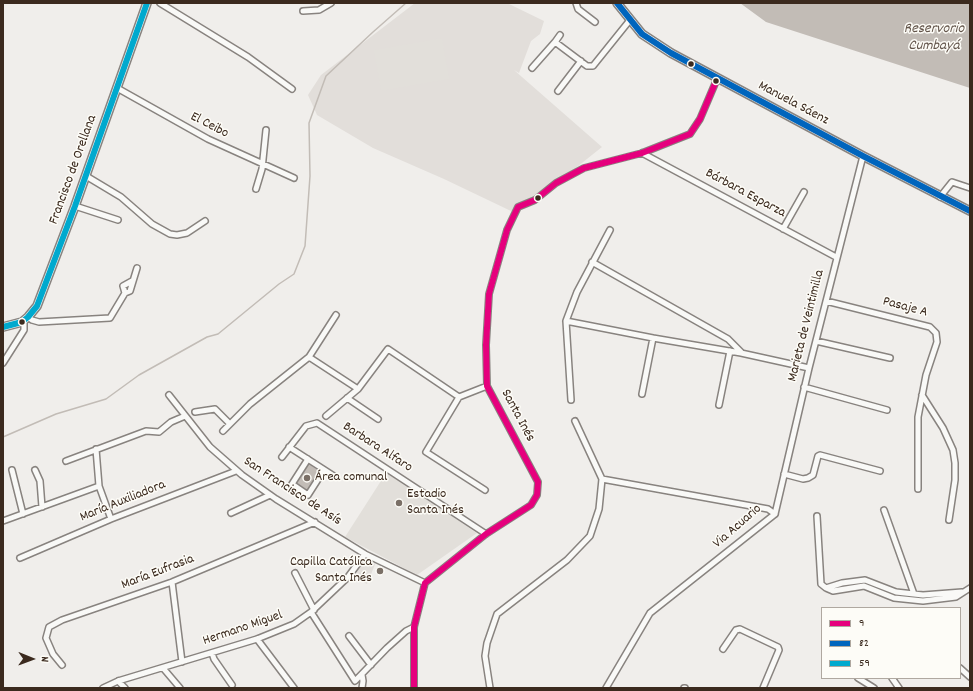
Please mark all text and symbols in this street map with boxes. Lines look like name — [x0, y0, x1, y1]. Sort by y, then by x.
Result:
water label: Reservorio Cumbayá — [904, 21, 964, 56]
unlabelled marker — [686, 59, 696, 69]
unlabelled marker — [711, 76, 721, 86]
street label: Manuela Sáenz — [755, 78, 831, 130]
street label: El Ceibo — [187, 109, 231, 143]
street label: Francisco de Orellana — [46, 113, 102, 227]
street label: Bárbara Esparza — [702, 166, 788, 222]
unlabelled marker — [533, 193, 543, 203]
street label: Marieta de Veintimilla — [785, 268, 829, 384]
street label: Pasaje A — [881, 294, 929, 322]
unlabelled marker — [17, 317, 27, 327]
street label: Santa Inés — [496, 387, 538, 445]
street label: Barbara Alfaro — [339, 419, 415, 477]
street label: San Francisco de Asís — [240, 454, 344, 530]
place label: Área comunal — [315, 470, 387, 486]
marker: Área comunal — [302, 473, 312, 483]
street label: María Auxiliadora — [78, 477, 168, 527]
place label: Estadio Santa Inés — [407, 487, 464, 520]
marker: Estadio Santa Inés — [394, 498, 404, 508]
street label: Via Acuario — [710, 501, 766, 553]
street label: María Eufrasia — [119, 551, 197, 595]
place label: Capilla Católica Santa Inés — [290, 555, 372, 588]
marker: Capilla Católica Santa Inés — [375, 566, 385, 576]
legend — [821, 607, 961, 679]
street label: Hermano Miguel — [201, 608, 285, 650]
text: 9 — [859, 615, 865, 632]
text: 82 — [859, 635, 869, 652]
north arrow — [12, 639, 52, 679]
text: 59 — [859, 655, 870, 672]
text: N — [36, 656, 52, 662]

